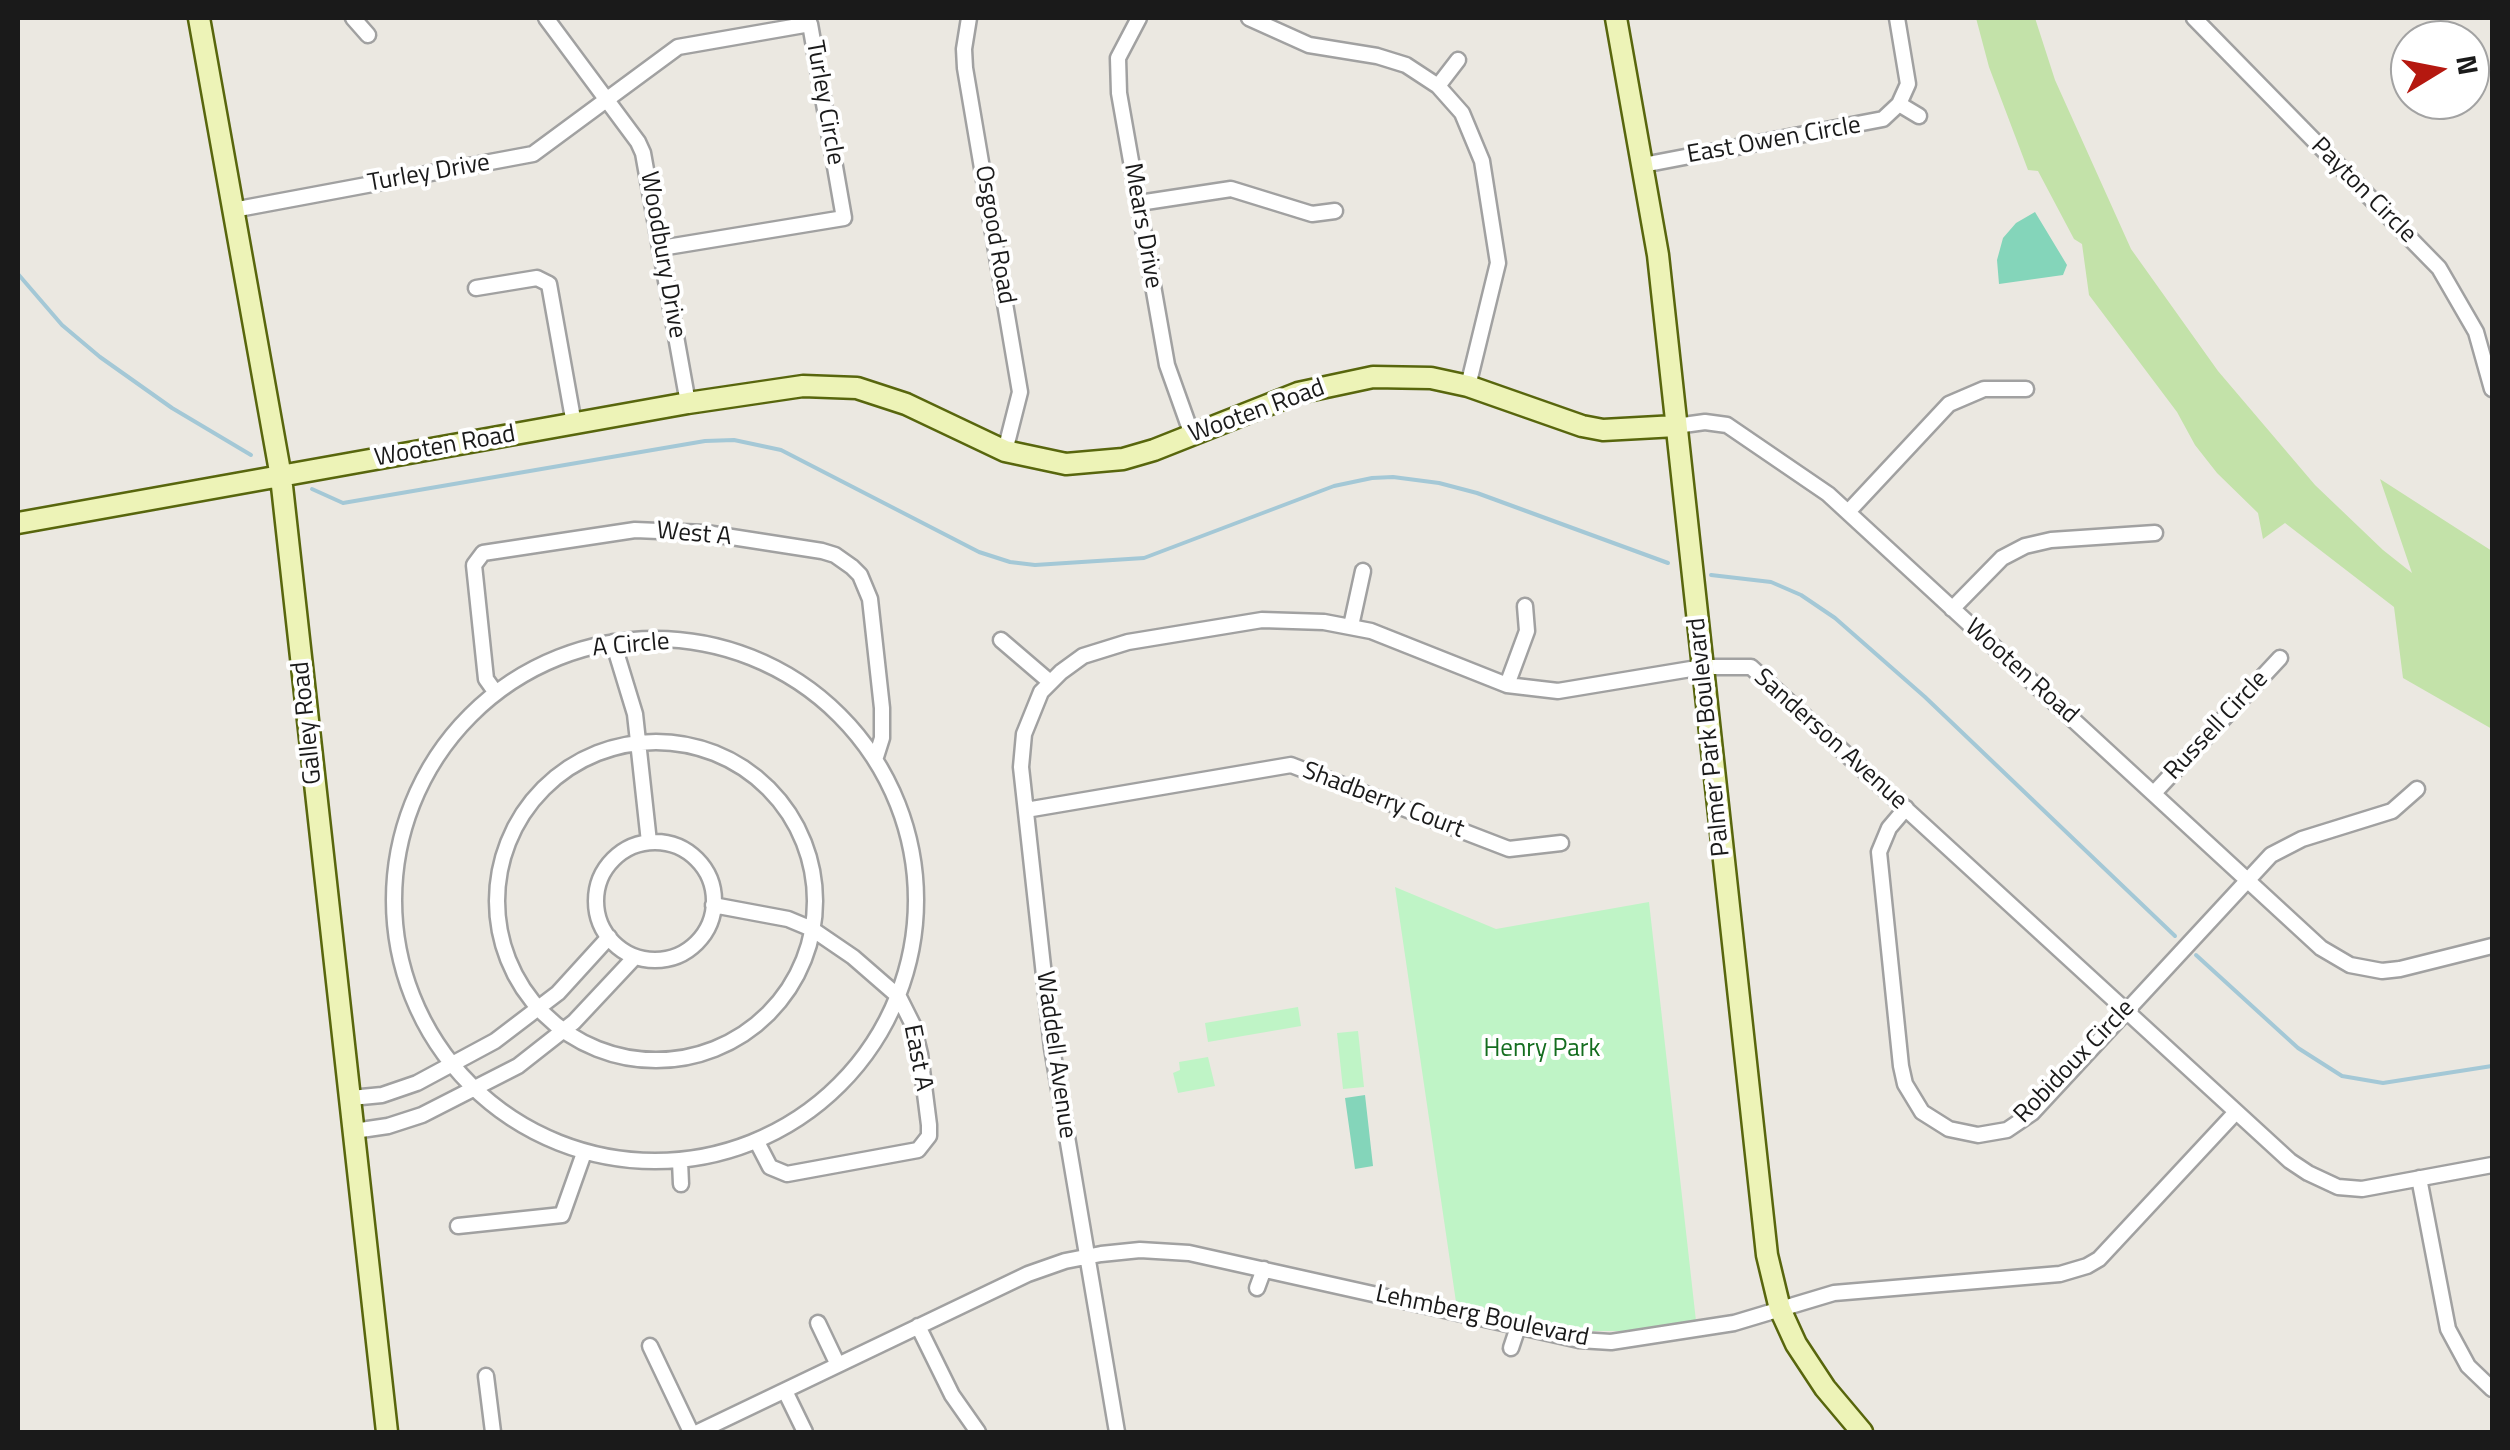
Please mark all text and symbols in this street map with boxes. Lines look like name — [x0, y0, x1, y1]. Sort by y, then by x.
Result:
north arrow — [2390, 20, 2490, 120]
street label: Turley Circle — [798, 39, 850, 167]
text: N — [2445, 52, 2491, 78]
street label: East Owen Circle — [1685, 111, 1863, 171]
street label: Payton Circle — [2304, 132, 2422, 250]
street label: Turley Drive — [366, 149, 492, 199]
street label: Mears Drive — [1116, 161, 1168, 291]
street label: Osgood Road — [967, 163, 1021, 307]
street label: Woodbury Drive — [633, 169, 691, 341]
street label: Wooten Road — [1185, 374, 1329, 450]
street label: Wooten Road — [372, 420, 518, 474]
street label: West A — [655, 517, 733, 553]
street label: Wooten Road — [1958, 613, 2084, 731]
street label: Palmer Park Boulevard — [1683, 616, 1737, 858]
street label: A Circle — [591, 628, 671, 664]
street label: Galley Road — [287, 660, 329, 786]
street label: Sanderson Avenue — [1747, 663, 1913, 817]
street label: Russell Circle — [2159, 665, 2275, 787]
street label: Shadberry Court — [1298, 756, 1468, 846]
street label: Waddell Avenue — [1028, 969, 1082, 1141]
street label: Robidoux Circle — [2009, 994, 2141, 1130]
street label: East A — [896, 1022, 938, 1094]
park label: Henry Park — [1484, 1035, 1600, 1065]
street label: Lehmberg Boulevard — [1373, 1280, 1591, 1354]

